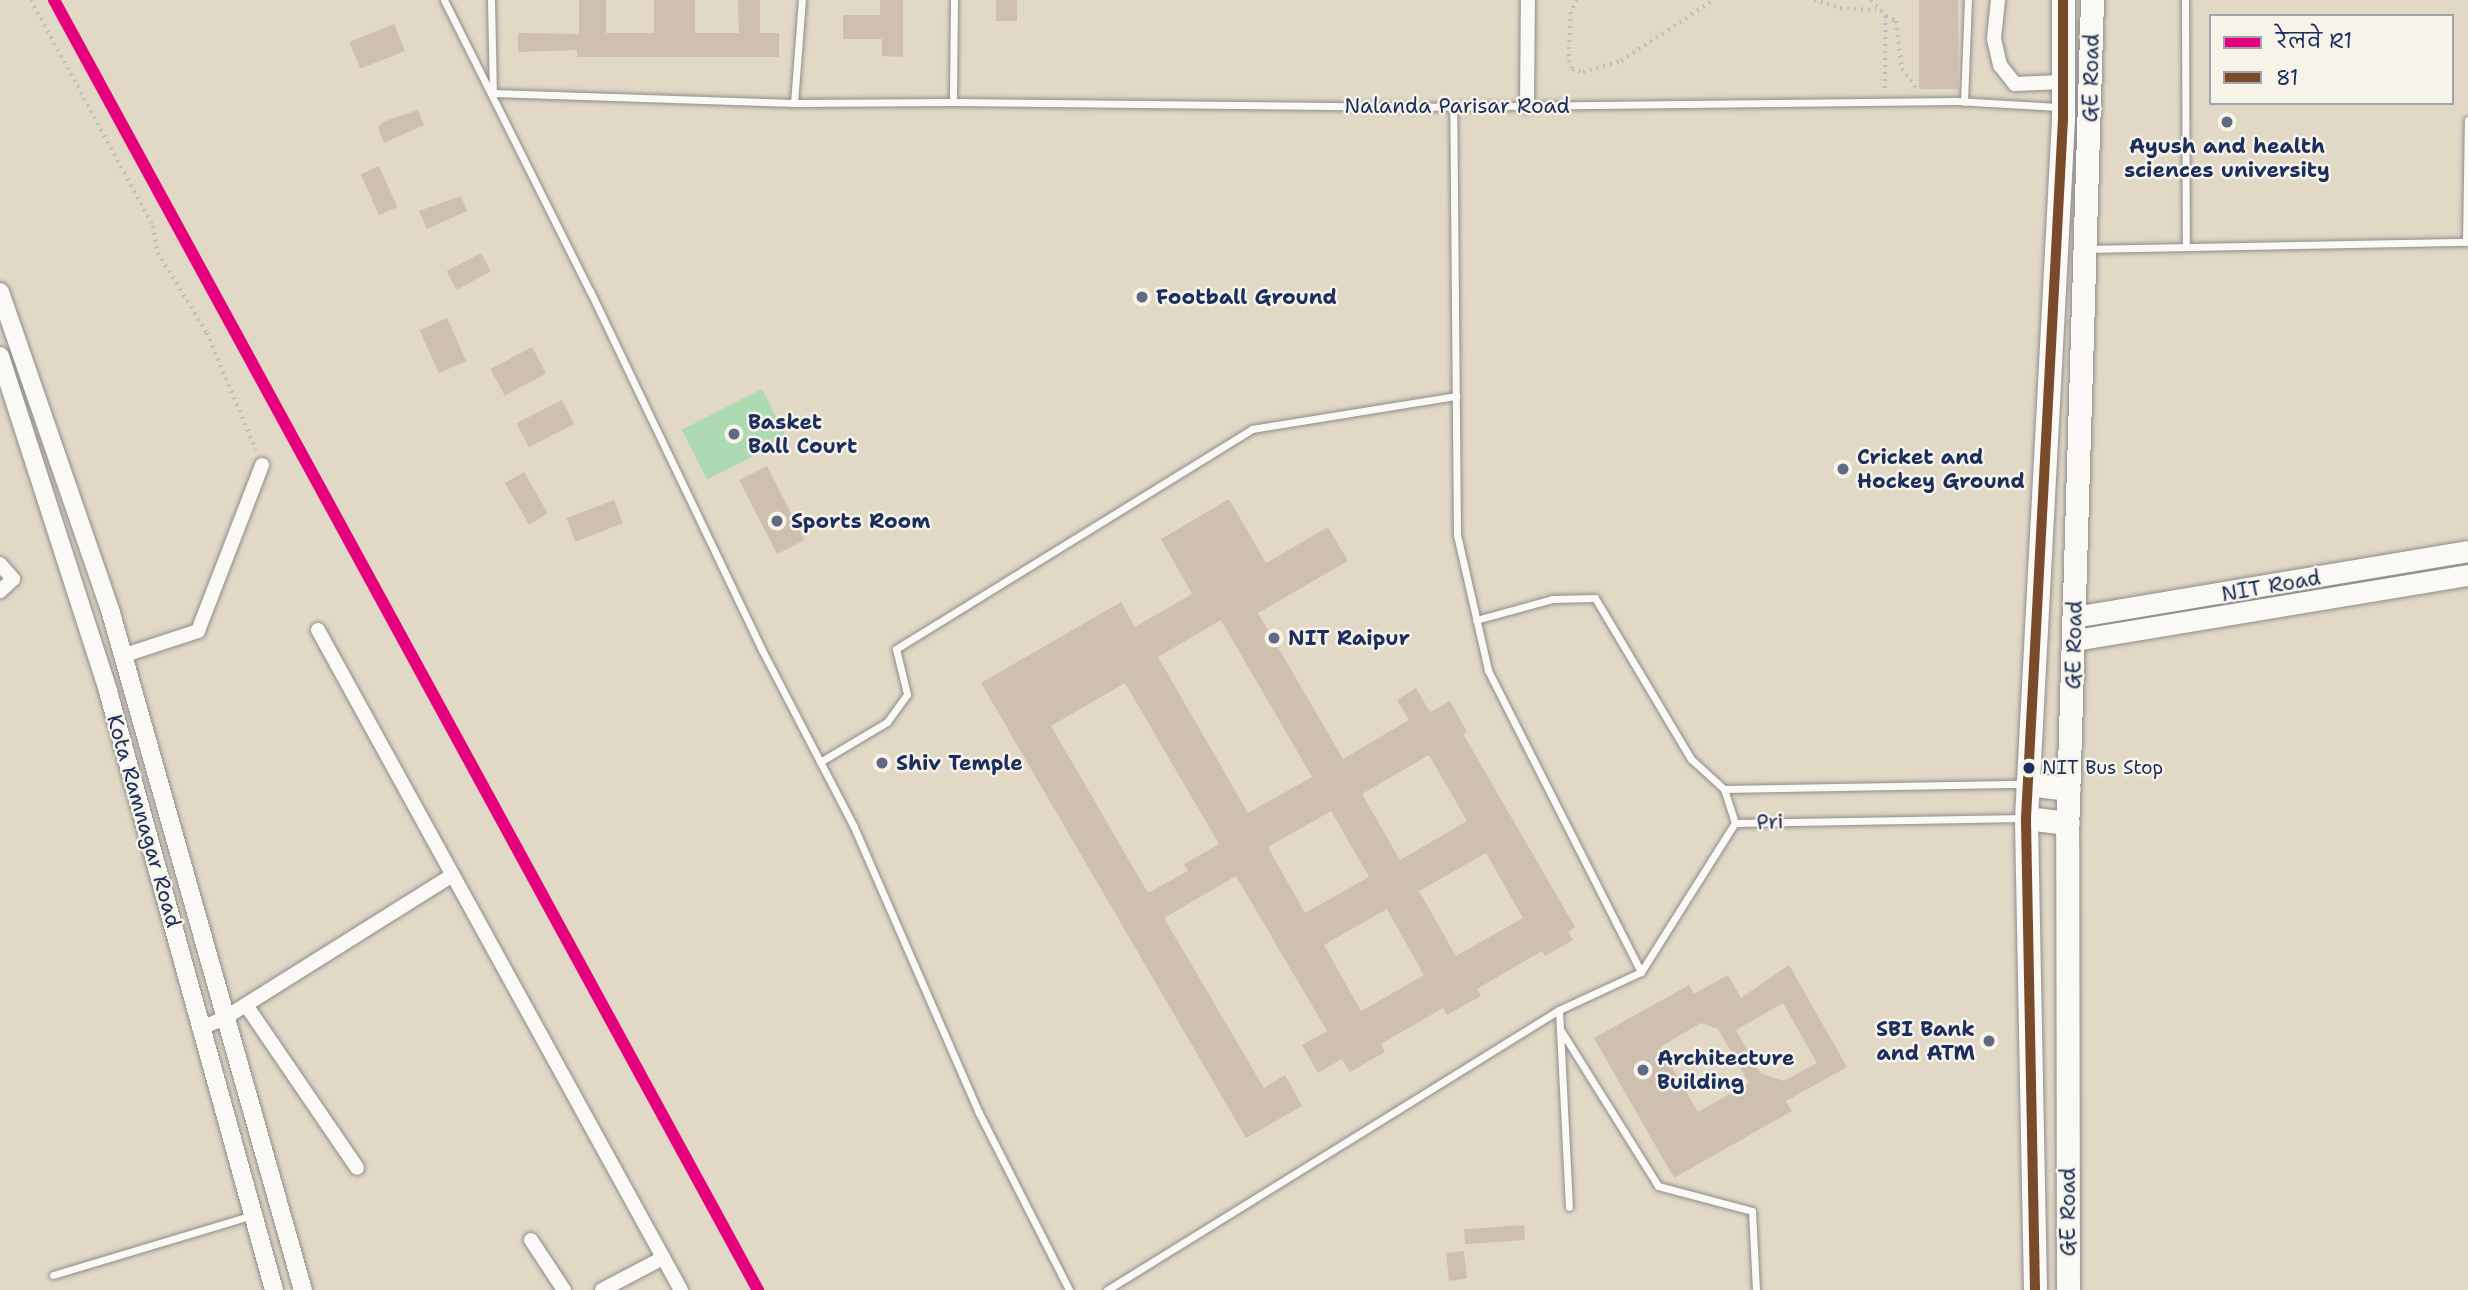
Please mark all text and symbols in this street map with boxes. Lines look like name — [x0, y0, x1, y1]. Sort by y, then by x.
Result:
legend — [2209, 14, 2454, 105]
text: रेलवे R1 — [2276, 27, 2352, 55]
street label: GE Road — [2078, 33, 2104, 123]
text: 81 — [2276, 64, 2299, 92]
street label: Nalanda Parisar Road — [1344, 93, 1570, 119]
marker: Ayush and health sciences university — [2219, 114, 2235, 130]
place label: Ayush and health sciences university — [2124, 133, 2330, 183]
place label: Football Ground — [1156, 284, 1337, 310]
marker: Football Ground — [1134, 289, 1150, 305]
place label: Basket Ball Court — [748, 409, 857, 459]
marker: Basket Ball Court — [726, 426, 742, 442]
place label: Cricket and Hockey Ground — [1857, 444, 2025, 494]
marker: Cricket and Hockey Ground — [1835, 461, 1851, 477]
place label: Sports Room — [791, 508, 930, 534]
marker: Sports Room — [769, 513, 785, 529]
street label: NIT Road — [2219, 565, 2323, 607]
street label: GE Road — [2061, 600, 2087, 690]
place label: NIT Raipur — [1288, 625, 1410, 651]
marker: NIT Raipur — [1266, 630, 1282, 646]
street label: Kota Ramnagar Road — [102, 712, 186, 930]
place label: Shiv Temple — [896, 750, 1023, 776]
marker: Shiv Temple — [874, 755, 890, 771]
place label: NIT Bus Stop — [2042, 757, 2163, 779]
marker: NIT Bus Stop — [2022, 761, 2036, 775]
street label: Pri — [1756, 809, 1784, 835]
place label: SBI Bank and ATM — [1876, 1016, 1975, 1066]
marker: SBI Bank and ATM — [1981, 1033, 1997, 1049]
place label: Architecture Building — [1657, 1045, 1795, 1095]
marker: Architecture Building — [1635, 1062, 1651, 1078]
street label: GE Road — [2055, 1168, 2081, 1256]

